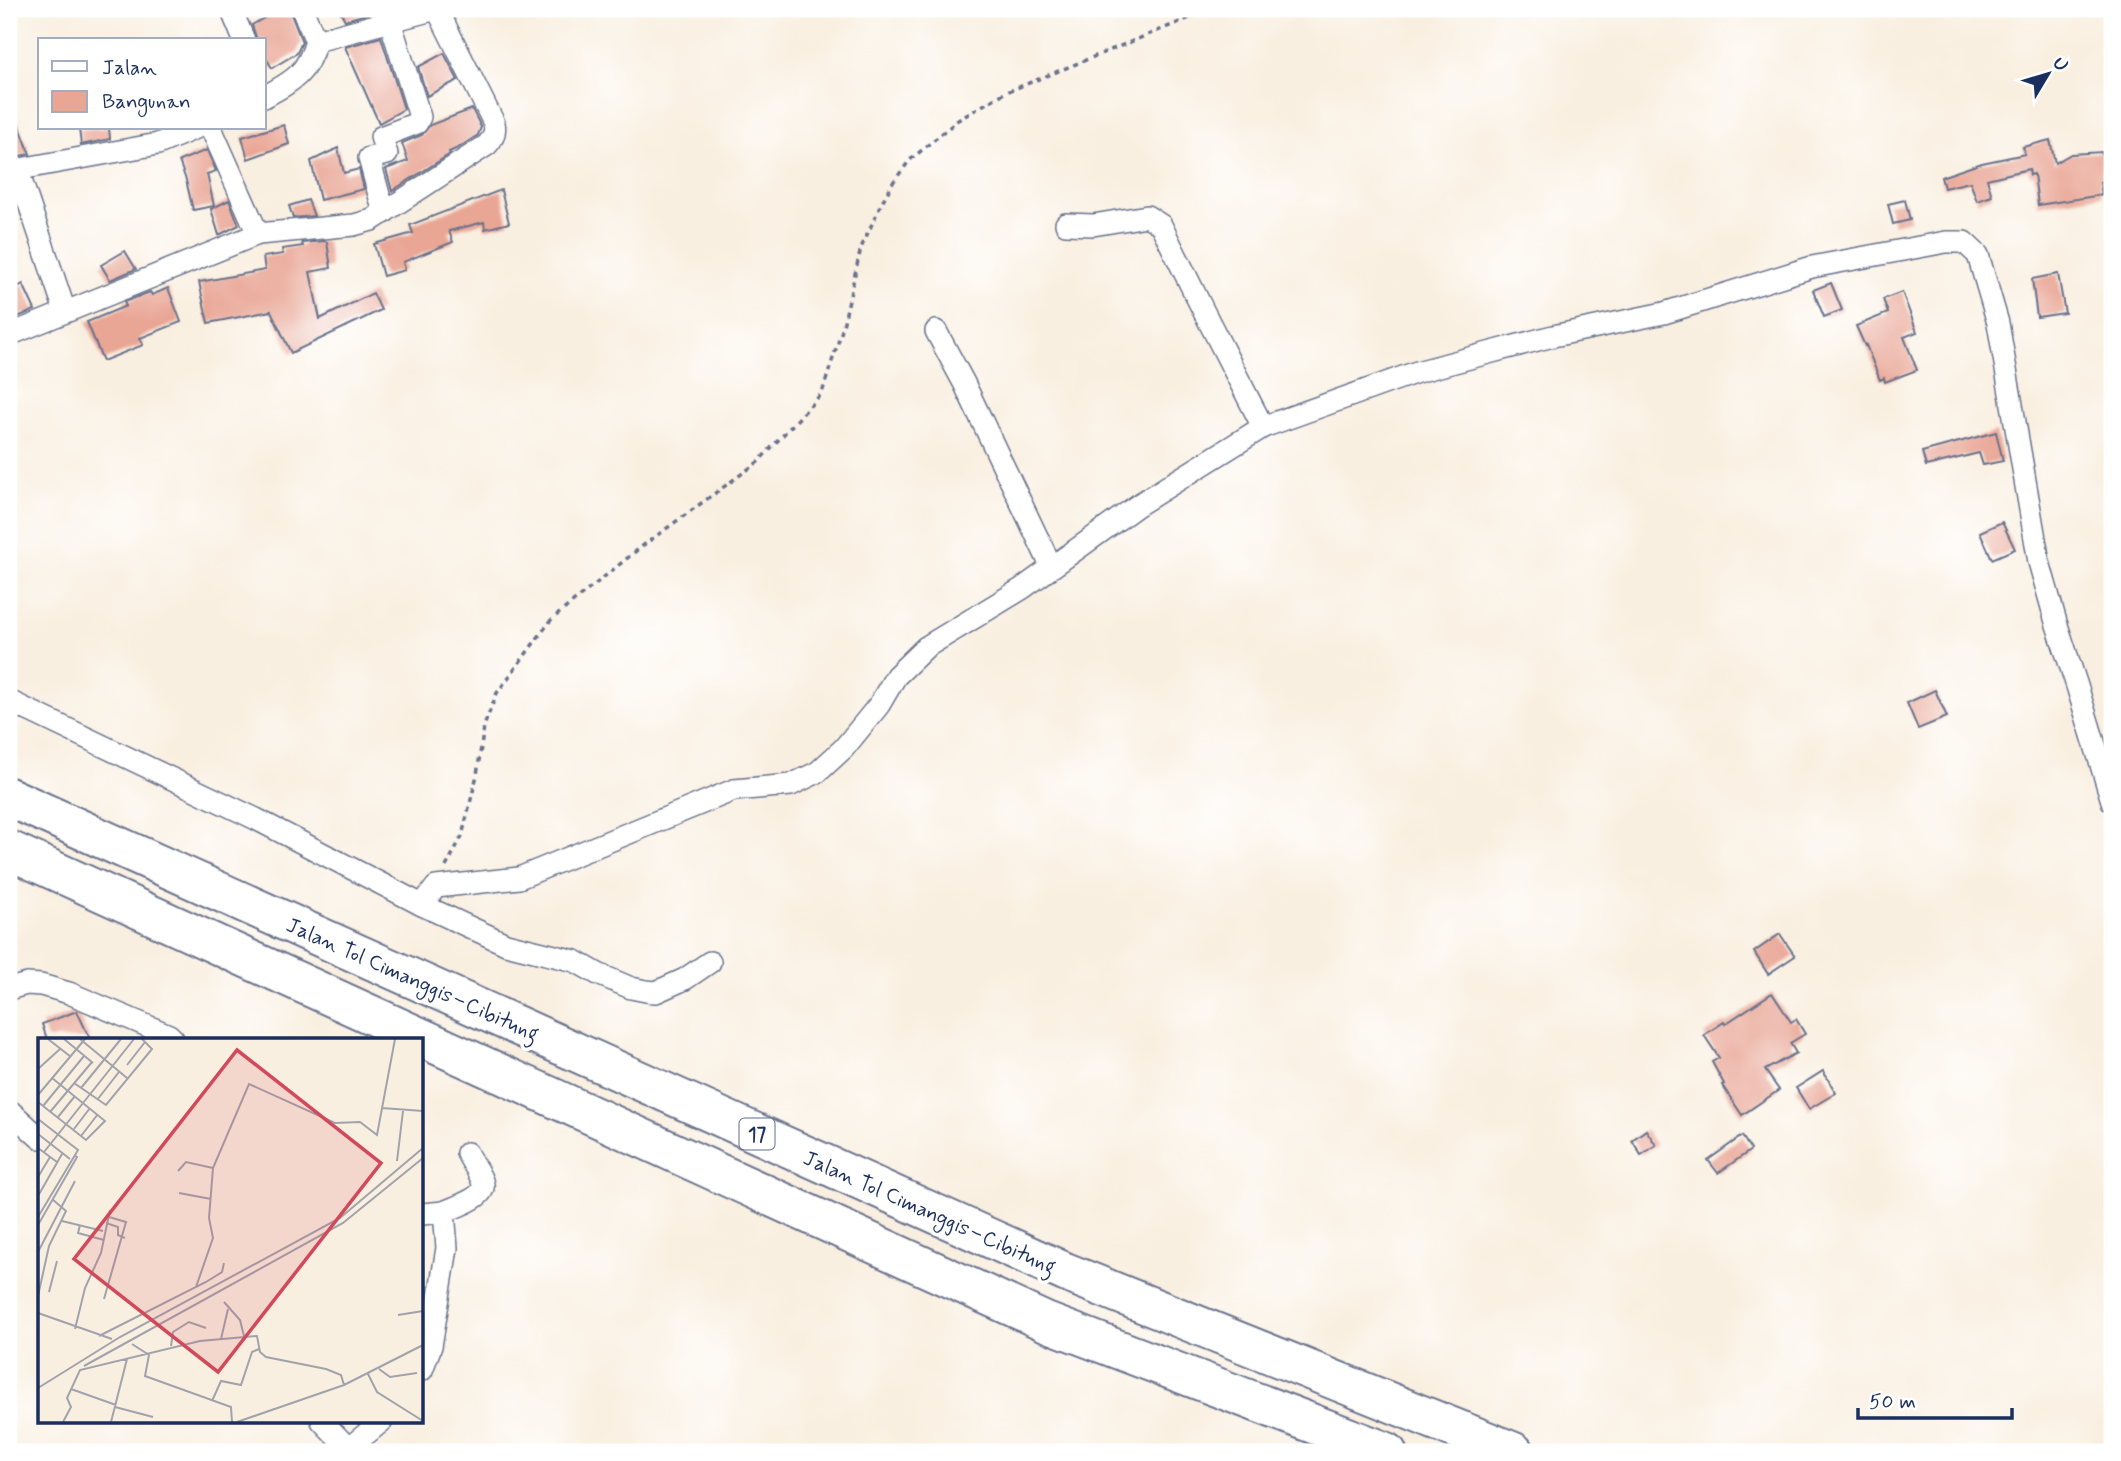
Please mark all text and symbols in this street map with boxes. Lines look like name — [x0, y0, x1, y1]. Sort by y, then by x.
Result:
legend — [38, 38, 266, 130]
north arrow — [2012, 38, 2082, 108]
text: U — [2047, 52, 2074, 77]
text: Jalan — [102, 54, 157, 82]
text: Bangunan — [102, 88, 191, 117]
street label: Jalan Tol Cimanggis–Cibitung — [281, 911, 543, 1050]
inset map — [38, 1038, 424, 1422]
road number: 17 — [740, 1118, 774, 1150]
street label: Jalan Tol Cimanggis–Cibitung — [798, 1144, 1060, 1283]
scale bar — [1858, 1377, 2012, 1421]
text: 50 m — [1869, 1388, 1916, 1416]

